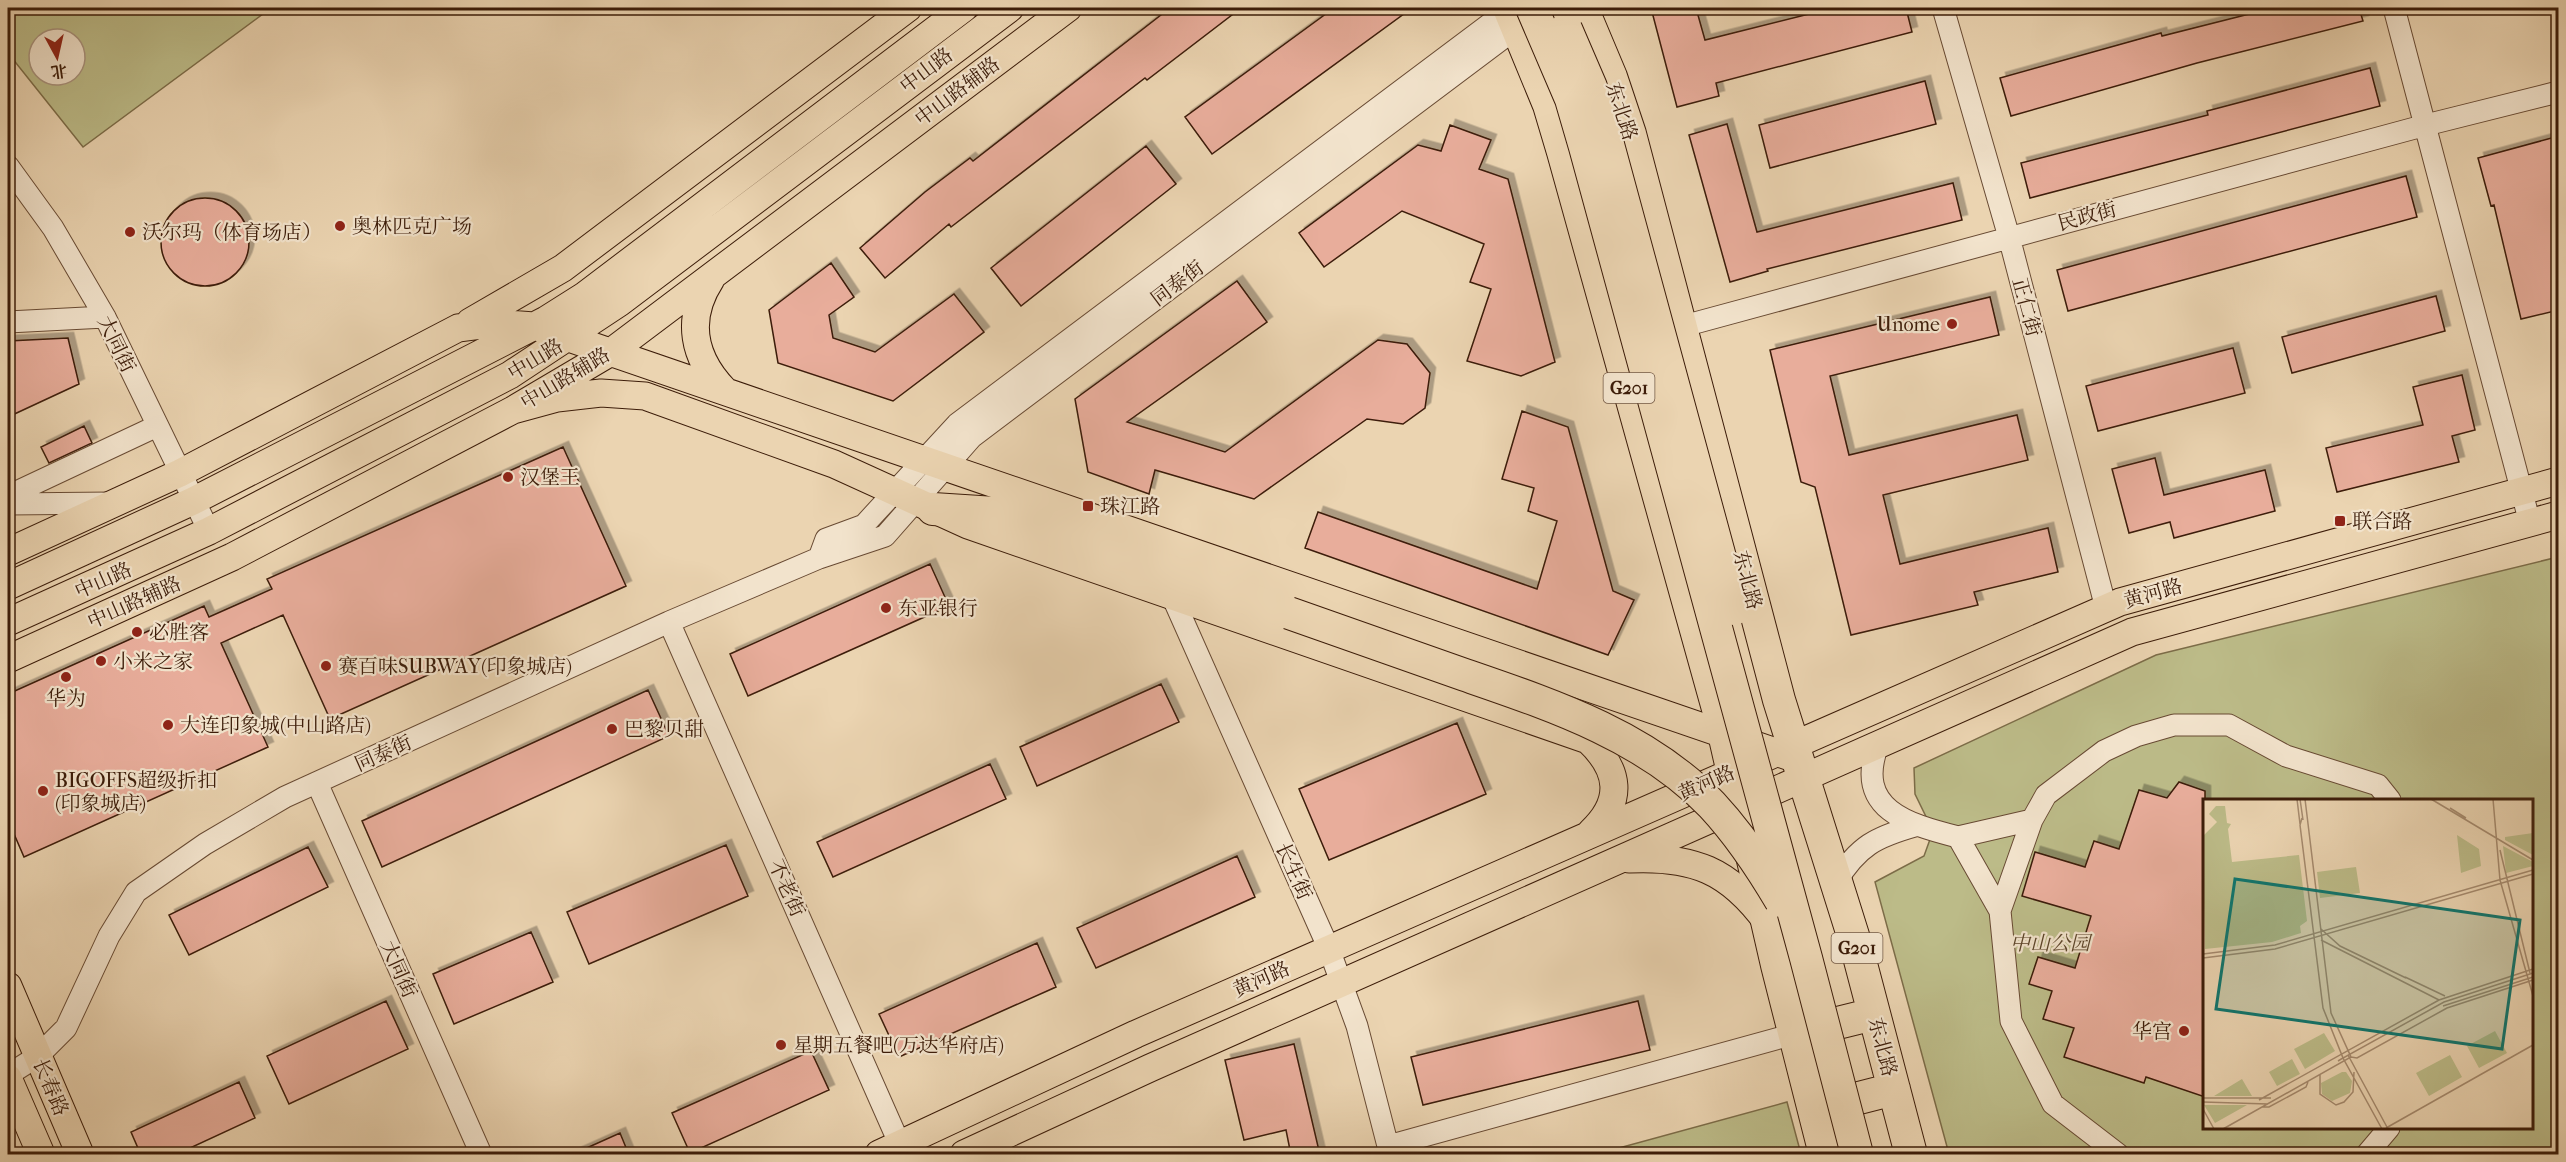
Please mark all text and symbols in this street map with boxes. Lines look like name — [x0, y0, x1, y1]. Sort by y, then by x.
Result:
north arrow — [27, 27, 87, 87]
street label: 中山路 — [895, 43, 957, 98]
street label: 中山路辅路 — [910, 52, 1004, 131]
text: 北 — [50, 61, 68, 82]
street label: 东北路 — [1601, 79, 1642, 143]
street label: 民政街 — [2055, 198, 2119, 235]
place label: 奥林匹克广场 — [352, 215, 472, 238]
marker: 奥林匹克广场 — [333, 219, 347, 233]
place label: 沃尔玛（体育场店） — [142, 221, 322, 244]
marker: 沃尔玛（体育场店） — [123, 225, 137, 239]
street label: 同泰街 — [1146, 256, 1208, 311]
street label: 正仁街 — [2008, 275, 2045, 339]
street label: 大同街 — [93, 312, 140, 376]
place label: Unome — [1876, 313, 1940, 336]
marker: Unome — [1945, 317, 1959, 331]
street label: 中山路 — [504, 334, 567, 385]
street label: 中山路辅路 — [516, 343, 614, 414]
road number: G201 — [1604, 373, 1654, 403]
place label: 汉堡王 — [520, 466, 580, 489]
marker: 汉堡王 — [501, 470, 515, 484]
place label: 珠江路 — [1100, 495, 1160, 518]
marker: 珠江路 — [1081, 499, 1095, 513]
place label: 联合路 — [2352, 510, 2412, 533]
marker: 联合路 — [2333, 514, 2347, 528]
street label: 东北路 — [1729, 548, 1766, 612]
street label: 中山路 — [71, 558, 135, 603]
street label: 中山路辅路 — [84, 572, 185, 633]
street label: 黄河路 — [2121, 574, 2185, 613]
place label: 东亚银行 — [898, 597, 978, 620]
marker: 东亚银行 — [879, 601, 893, 615]
place label: 必胜客 — [149, 621, 209, 644]
marker: 必胜客 — [130, 625, 144, 639]
place label: 小米之家 — [113, 650, 193, 673]
marker: 小米之家 — [94, 654, 108, 668]
place label: 赛百味SUBWAY(印象城店) — [338, 655, 572, 678]
marker: 赛百味SUBWAY(印象城店) — [319, 659, 333, 673]
marker: 华为 — [59, 670, 73, 684]
place label: 华为 — [46, 687, 86, 710]
place label: 大连印象城(中山路店) — [180, 714, 371, 737]
marker: 大连印象城(中山路店) — [161, 718, 175, 732]
place label: 巴黎贝甜 — [624, 718, 704, 741]
marker: 巴黎贝甜 — [605, 722, 619, 736]
street label: 同泰街 — [351, 731, 415, 776]
street label: 黄河路 — [1674, 761, 1738, 806]
place label: BIGOFFS超级折扣 (印象城店) — [55, 769, 217, 815]
marker: BIGOFFS超级折扣 (印象城店) — [36, 784, 50, 798]
inset map — [2203, 799, 2533, 1129]
street label: 长生街 — [1271, 839, 1316, 903]
street label: 不老街 — [764, 856, 809, 920]
park label: 中山公园 — [2010, 932, 2093, 955]
road number: G201 — [1832, 933, 1882, 963]
street label: 大同街 — [376, 937, 421, 1001]
street label: 黄河路 — [1229, 957, 1293, 1002]
street label: 东北路 — [1864, 1015, 1901, 1079]
place label: 华宫 — [2132, 1020, 2172, 1043]
marker: 华宫 — [2177, 1024, 2191, 1038]
place label: 星期五餐吧(万达华府店) — [793, 1034, 1004, 1057]
marker: 星期五餐吧(万达华府店) — [774, 1038, 788, 1052]
street label: 长春路 — [28, 1055, 73, 1119]

